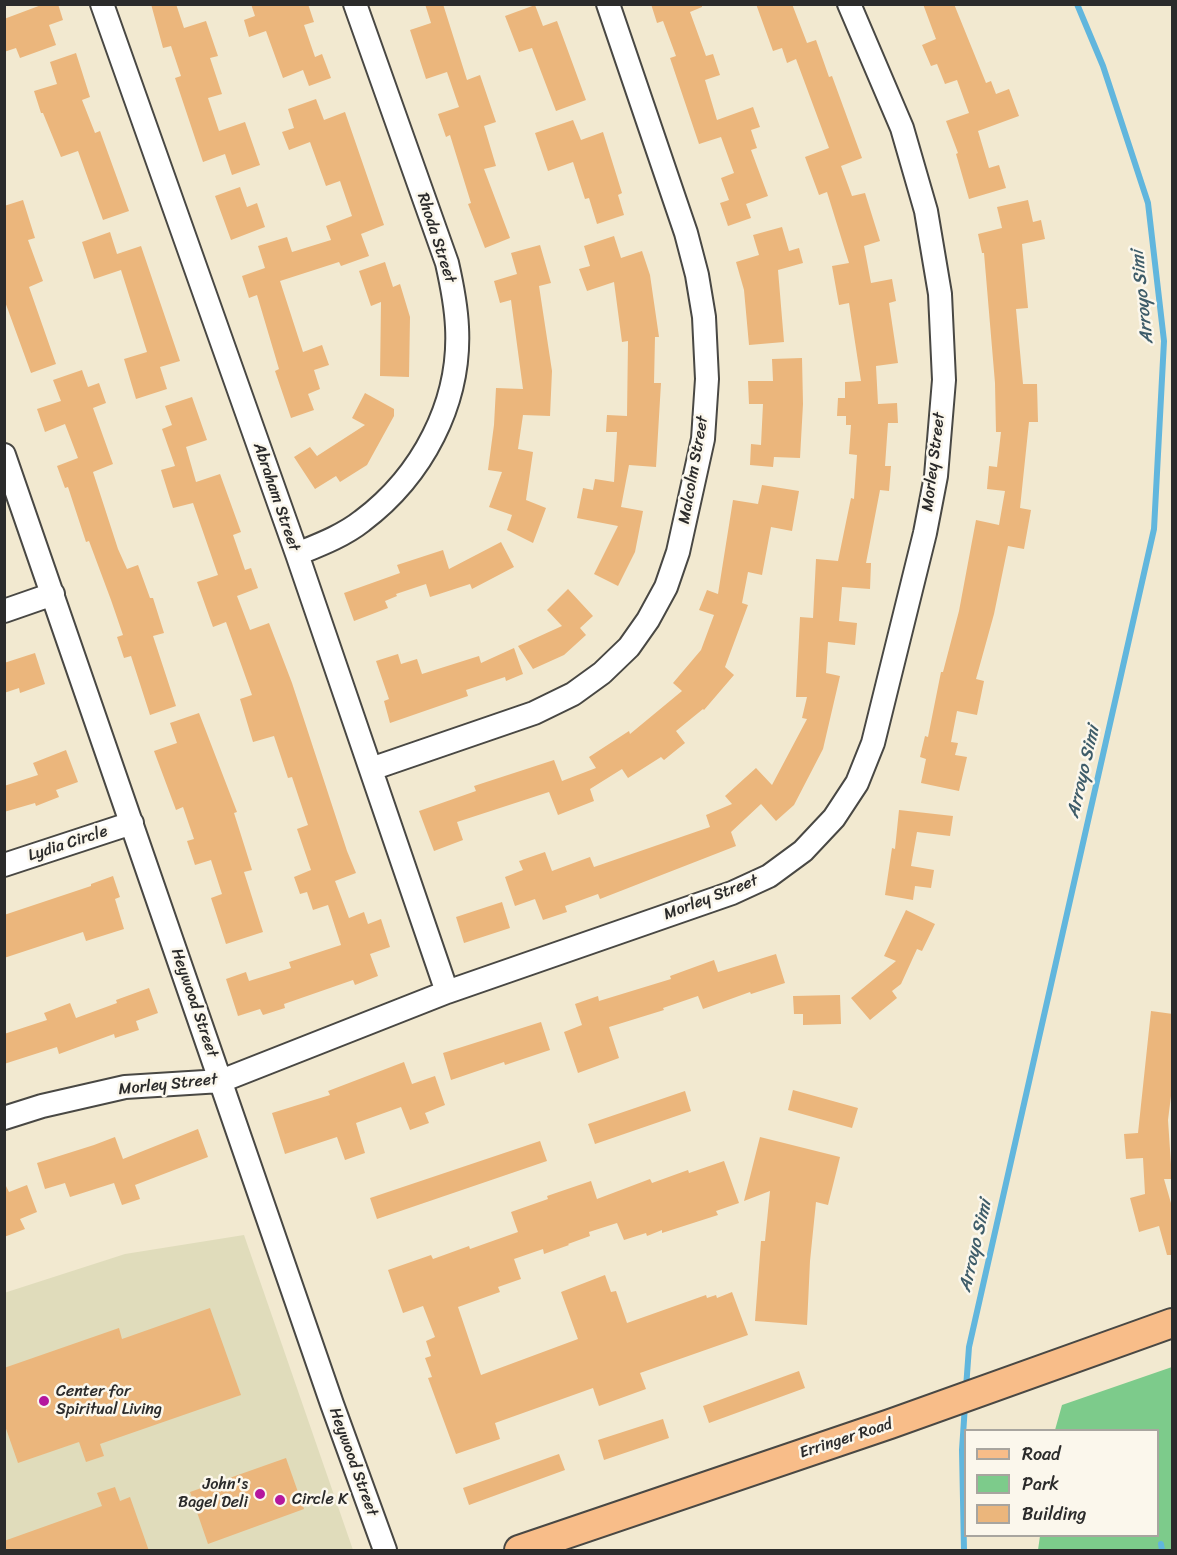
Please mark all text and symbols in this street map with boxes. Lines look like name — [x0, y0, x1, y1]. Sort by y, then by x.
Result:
street label: Rhoda Street — [412, 191, 460, 285]
water label: Arroyo Simi — [1127, 249, 1159, 345]
street label: Morley Street — [918, 412, 950, 512]
street label: Malcolm Street — [675, 415, 713, 525]
street label: Abraham Street — [248, 440, 304, 554]
water label: Arroyo Simi — [1063, 724, 1105, 820]
street label: Lydia Circle — [26, 822, 110, 866]
street label: Morley Street — [661, 871, 761, 925]
street label: Heywood Street — [166, 946, 222, 1060]
street label: Morley Street — [118, 1070, 218, 1100]
water label: Arroyo Simi — [955, 1198, 997, 1294]
place label: Center for Spiritual Living — [56, 1382, 162, 1420]
marker: Center for Spiritual Living — [37, 1394, 51, 1408]
street label: Heywood Street — [324, 1405, 382, 1519]
street label: Erringer Road — [797, 1415, 895, 1463]
legend — [964, 1429, 1159, 1537]
text: Road — [1022, 1438, 1061, 1470]
text: Park — [1022, 1468, 1059, 1500]
place label: John's Bagel Deli — [178, 1475, 248, 1513]
marker: John's Bagel Deli — [253, 1487, 267, 1501]
place label: Circle K — [292, 1490, 348, 1510]
marker: Circle K — [273, 1493, 287, 1507]
text: Building — [1022, 1498, 1086, 1530]

